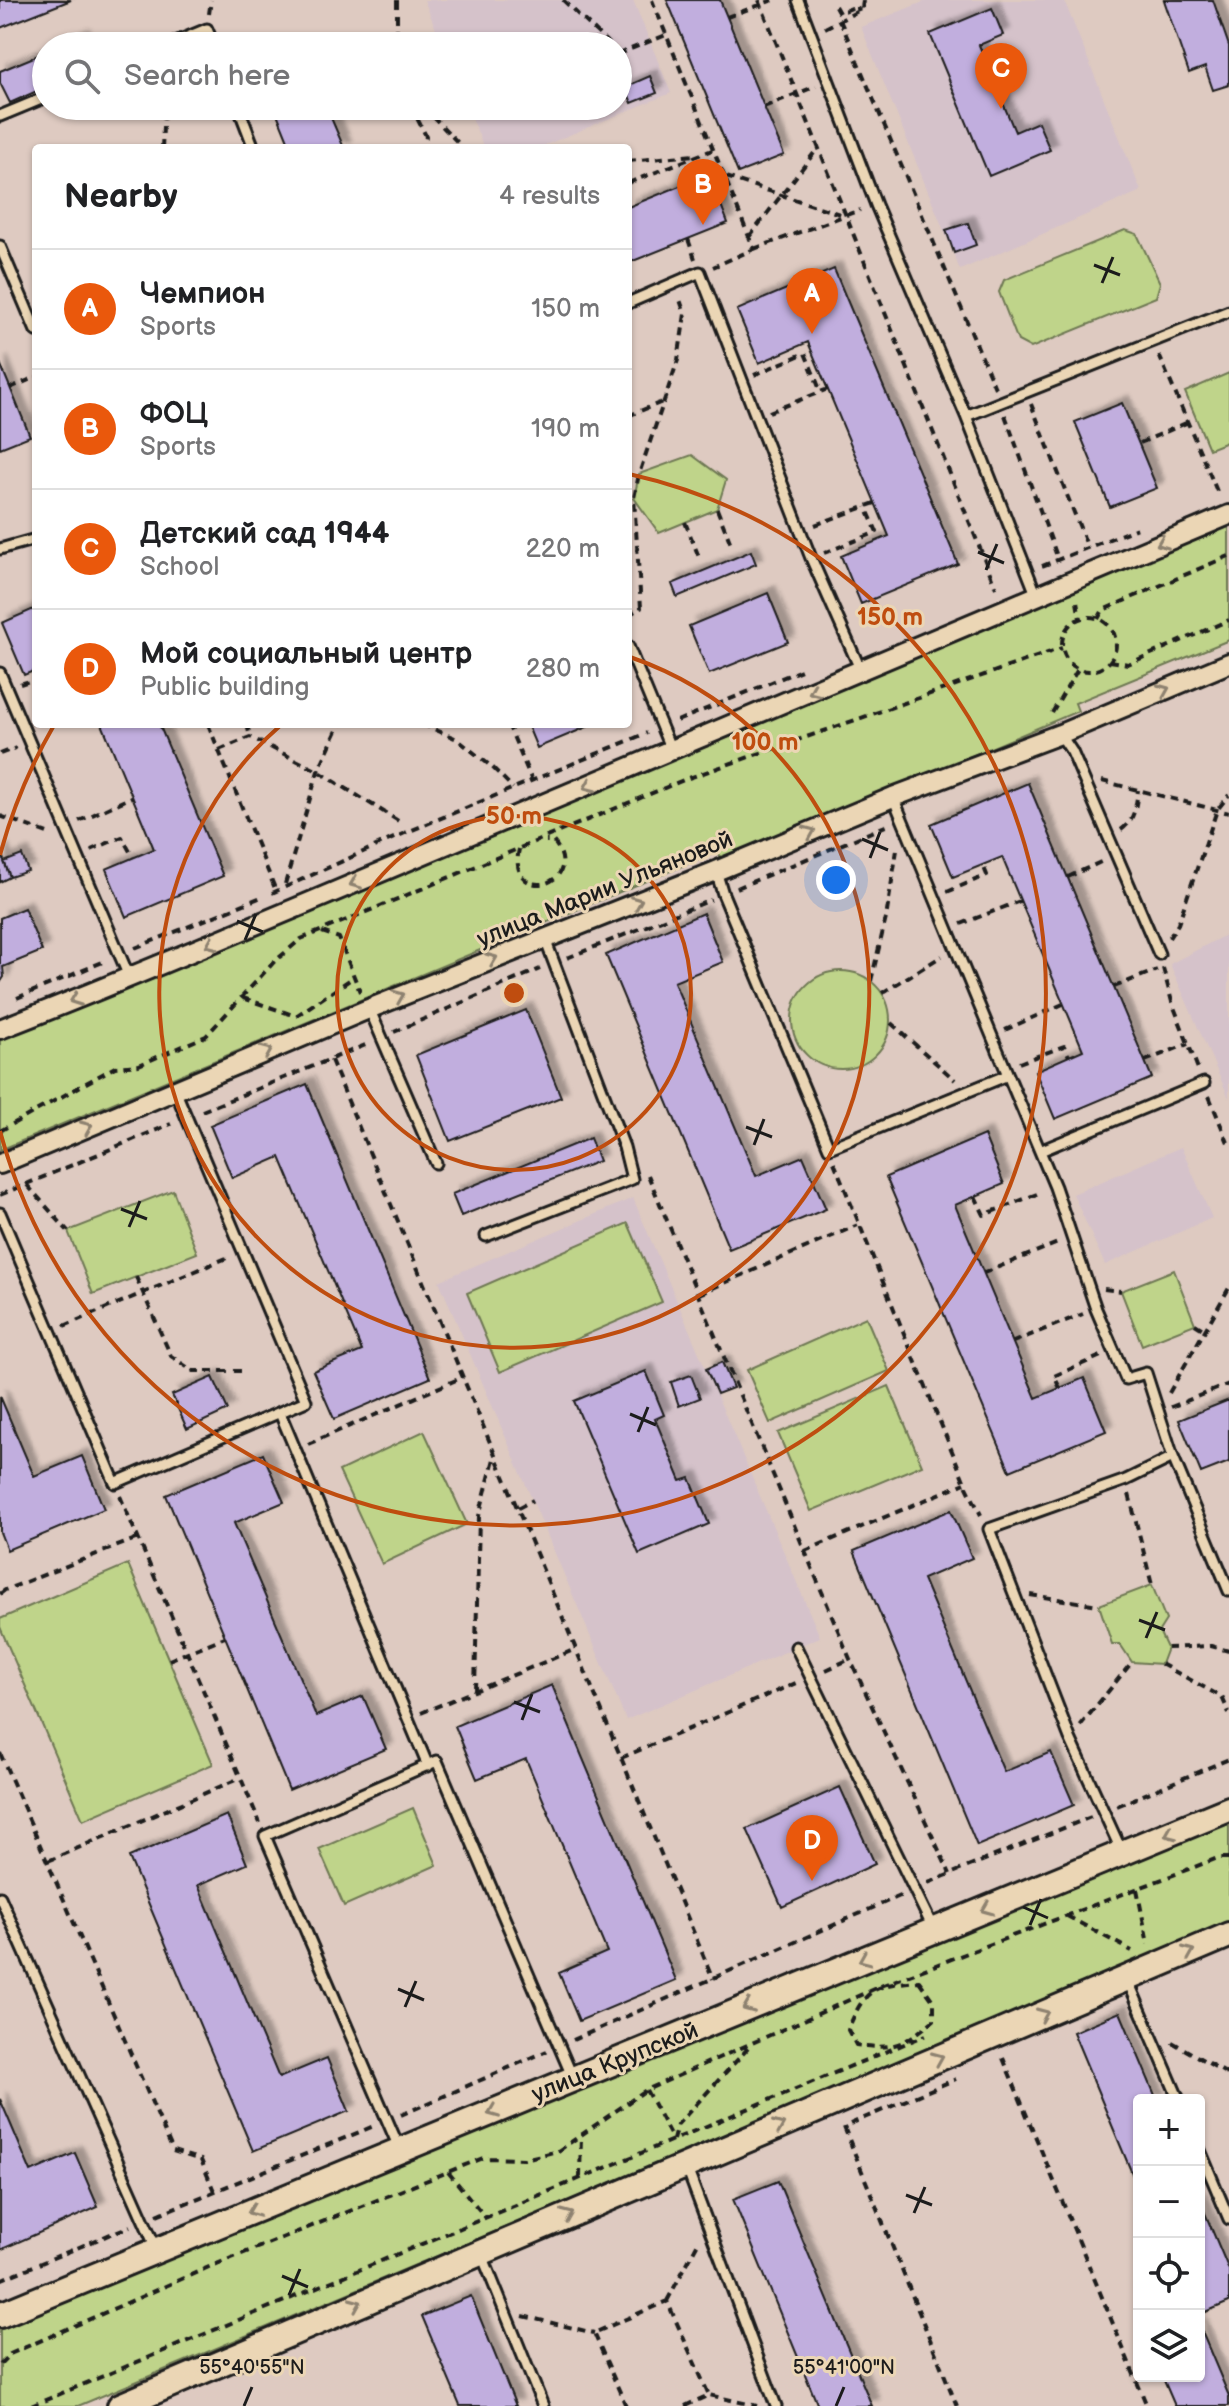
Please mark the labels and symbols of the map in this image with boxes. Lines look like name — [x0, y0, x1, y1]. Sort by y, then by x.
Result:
pin: C — [975, 43, 1027, 109]
pin: B — [677, 159, 729, 225]
pin: A — [786, 268, 838, 334]
one-way arrow — [1156, 533, 1170, 550]
text: 150 m — [857, 603, 923, 632]
one-way arrow — [808, 682, 822, 698]
one-way arrow — [1156, 683, 1170, 700]
text: 100 m — [732, 728, 798, 757]
one-way arrow — [583, 777, 597, 793]
text: 50 m — [486, 802, 542, 831]
street label: улица Марии Ульяновой — [473, 824, 737, 954]
one-way arrow — [802, 825, 816, 841]
your location — [816, 860, 856, 900]
one-way arrow — [349, 873, 363, 890]
one-way arrow — [629, 895, 643, 912]
one-way arrow — [205, 935, 219, 951]
one-way arrow — [484, 953, 498, 969]
centre of rings — [500, 979, 528, 1007]
one-way arrow — [69, 990, 83, 1007]
one-way arrow — [391, 990, 405, 1006]
one-way arrow — [259, 1045, 273, 1061]
one-way arrow — [79, 1121, 93, 1137]
pin: D — [786, 1815, 838, 1881]
one-way arrow — [1164, 1824, 1178, 1840]
one-way arrow — [981, 1900, 995, 1916]
one-way arrow — [1181, 1945, 1195, 1961]
one-way arrow — [858, 1949, 873, 1965]
one-way arrow — [742, 1997, 756, 2014]
one-way arrow — [1035, 2007, 1049, 2023]
street label: улица Крупской — [527, 2015, 703, 2109]
one-way arrow — [930, 2052, 944, 2068]
one-way arrow — [487, 2102, 502, 2118]
one-way arrow — [771, 2119, 785, 2135]
one-way arrow — [247, 2201, 261, 2217]
one-way arrow — [560, 2208, 574, 2224]
one-way arrow — [348, 2297, 363, 2313]
text: 55°40'55"N — [199, 2356, 305, 2380]
text: 55°41'00"N — [793, 2356, 895, 2380]

